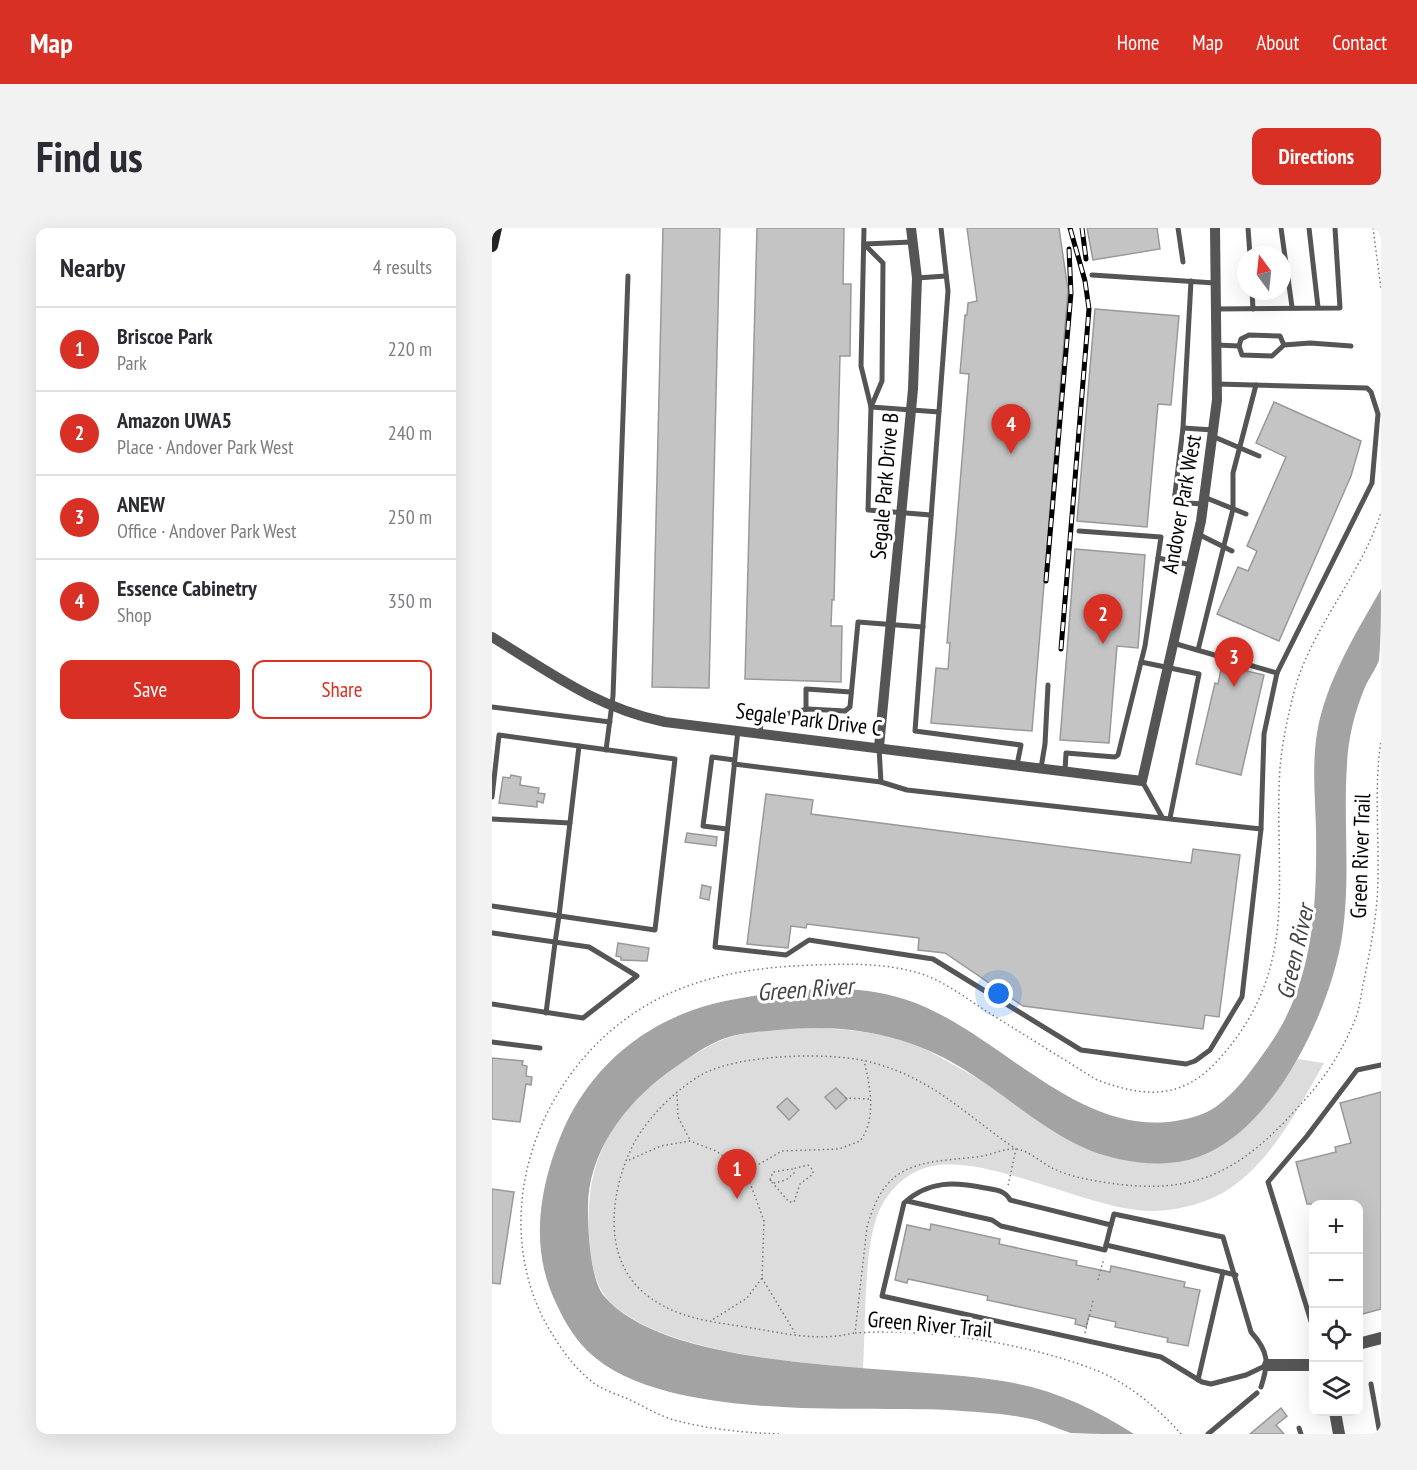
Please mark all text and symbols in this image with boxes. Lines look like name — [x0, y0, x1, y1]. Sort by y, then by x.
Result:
text: Map — [30, 24, 73, 61]
text: Home — [1117, 29, 1159, 56]
text: Map — [1192, 29, 1223, 56]
text: About — [1256, 29, 1299, 56]
text: Contact — [1332, 29, 1387, 56]
button: Directions — [1252, 128, 1381, 185]
text: Find us — [36, 129, 143, 184]
north arrow — [1237, 246, 1291, 300]
text: Nearby — [60, 251, 125, 284]
text: 4 results — [373, 254, 432, 280]
text: Briscoe Park — [117, 322, 213, 350]
text: 1 — [75, 336, 84, 362]
text: 220 m — [388, 336, 432, 362]
text: Park — [117, 350, 147, 376]
pin: 4 — [992, 404, 1030, 454]
text: Amazon UWA5 — [117, 406, 232, 434]
street label: Segale Park Drive B — [864, 411, 904, 561]
text: 2 — [75, 420, 84, 446]
text: 240 m — [388, 420, 432, 446]
street label: Andover Park West — [1155, 433, 1207, 575]
text: Place · Andover Park West — [117, 434, 293, 460]
text: ANEW — [117, 490, 165, 518]
text: 3 — [75, 504, 84, 530]
text: 250 m — [388, 504, 432, 530]
text: Office · Andover Park West — [117, 518, 297, 544]
text: Essence Cabinetry — [117, 574, 257, 602]
text: 4 — [75, 588, 84, 614]
text: 350 m — [388, 588, 432, 614]
pin: 2 — [1084, 594, 1122, 644]
text: Shop — [117, 602, 152, 628]
pin: 3 — [1214, 638, 1254, 687]
button: Save — [60, 660, 240, 719]
button: Share — [252, 660, 432, 719]
street label: Segale Park Drive C — [734, 696, 884, 742]
street label: Green River Trail — [1344, 792, 1376, 919]
water label: Green River — [1269, 898, 1322, 1002]
water label: Green River — [756, 970, 857, 1008]
your location — [984, 979, 1013, 1008]
pin: 1 — [718, 1150, 756, 1199]
map controls — [1309, 1200, 1363, 1416]
button: + — [1309, 1200, 1363, 1254]
button: − — [1309, 1254, 1363, 1308]
street label: Green River Trail — [867, 1305, 994, 1343]
button: locate — [1309, 1308, 1363, 1362]
button: layers — [1309, 1362, 1363, 1416]

